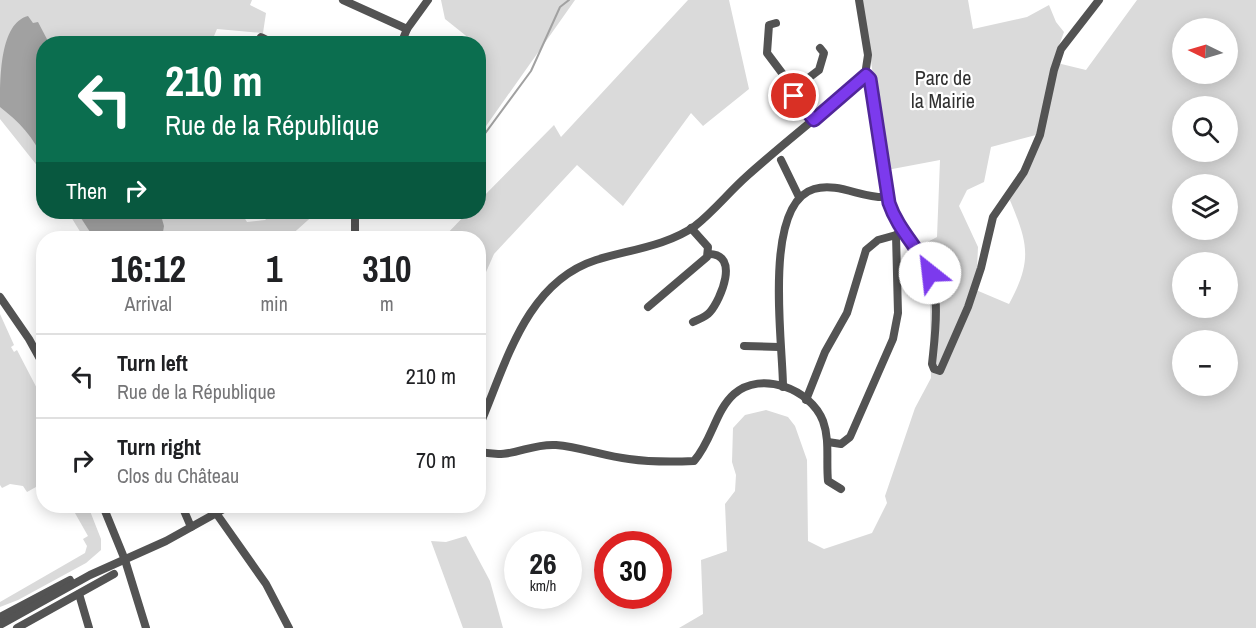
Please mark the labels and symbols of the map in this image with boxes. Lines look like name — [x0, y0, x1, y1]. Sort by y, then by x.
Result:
north arrow — [1172, 18, 1238, 84]
park label: Parc de la Mairie — [911, 64, 975, 114]
pin — [768, 70, 819, 121]
position arrow — [898, 241, 962, 305]
speed limit sign: 30 — [594, 531, 672, 609]

